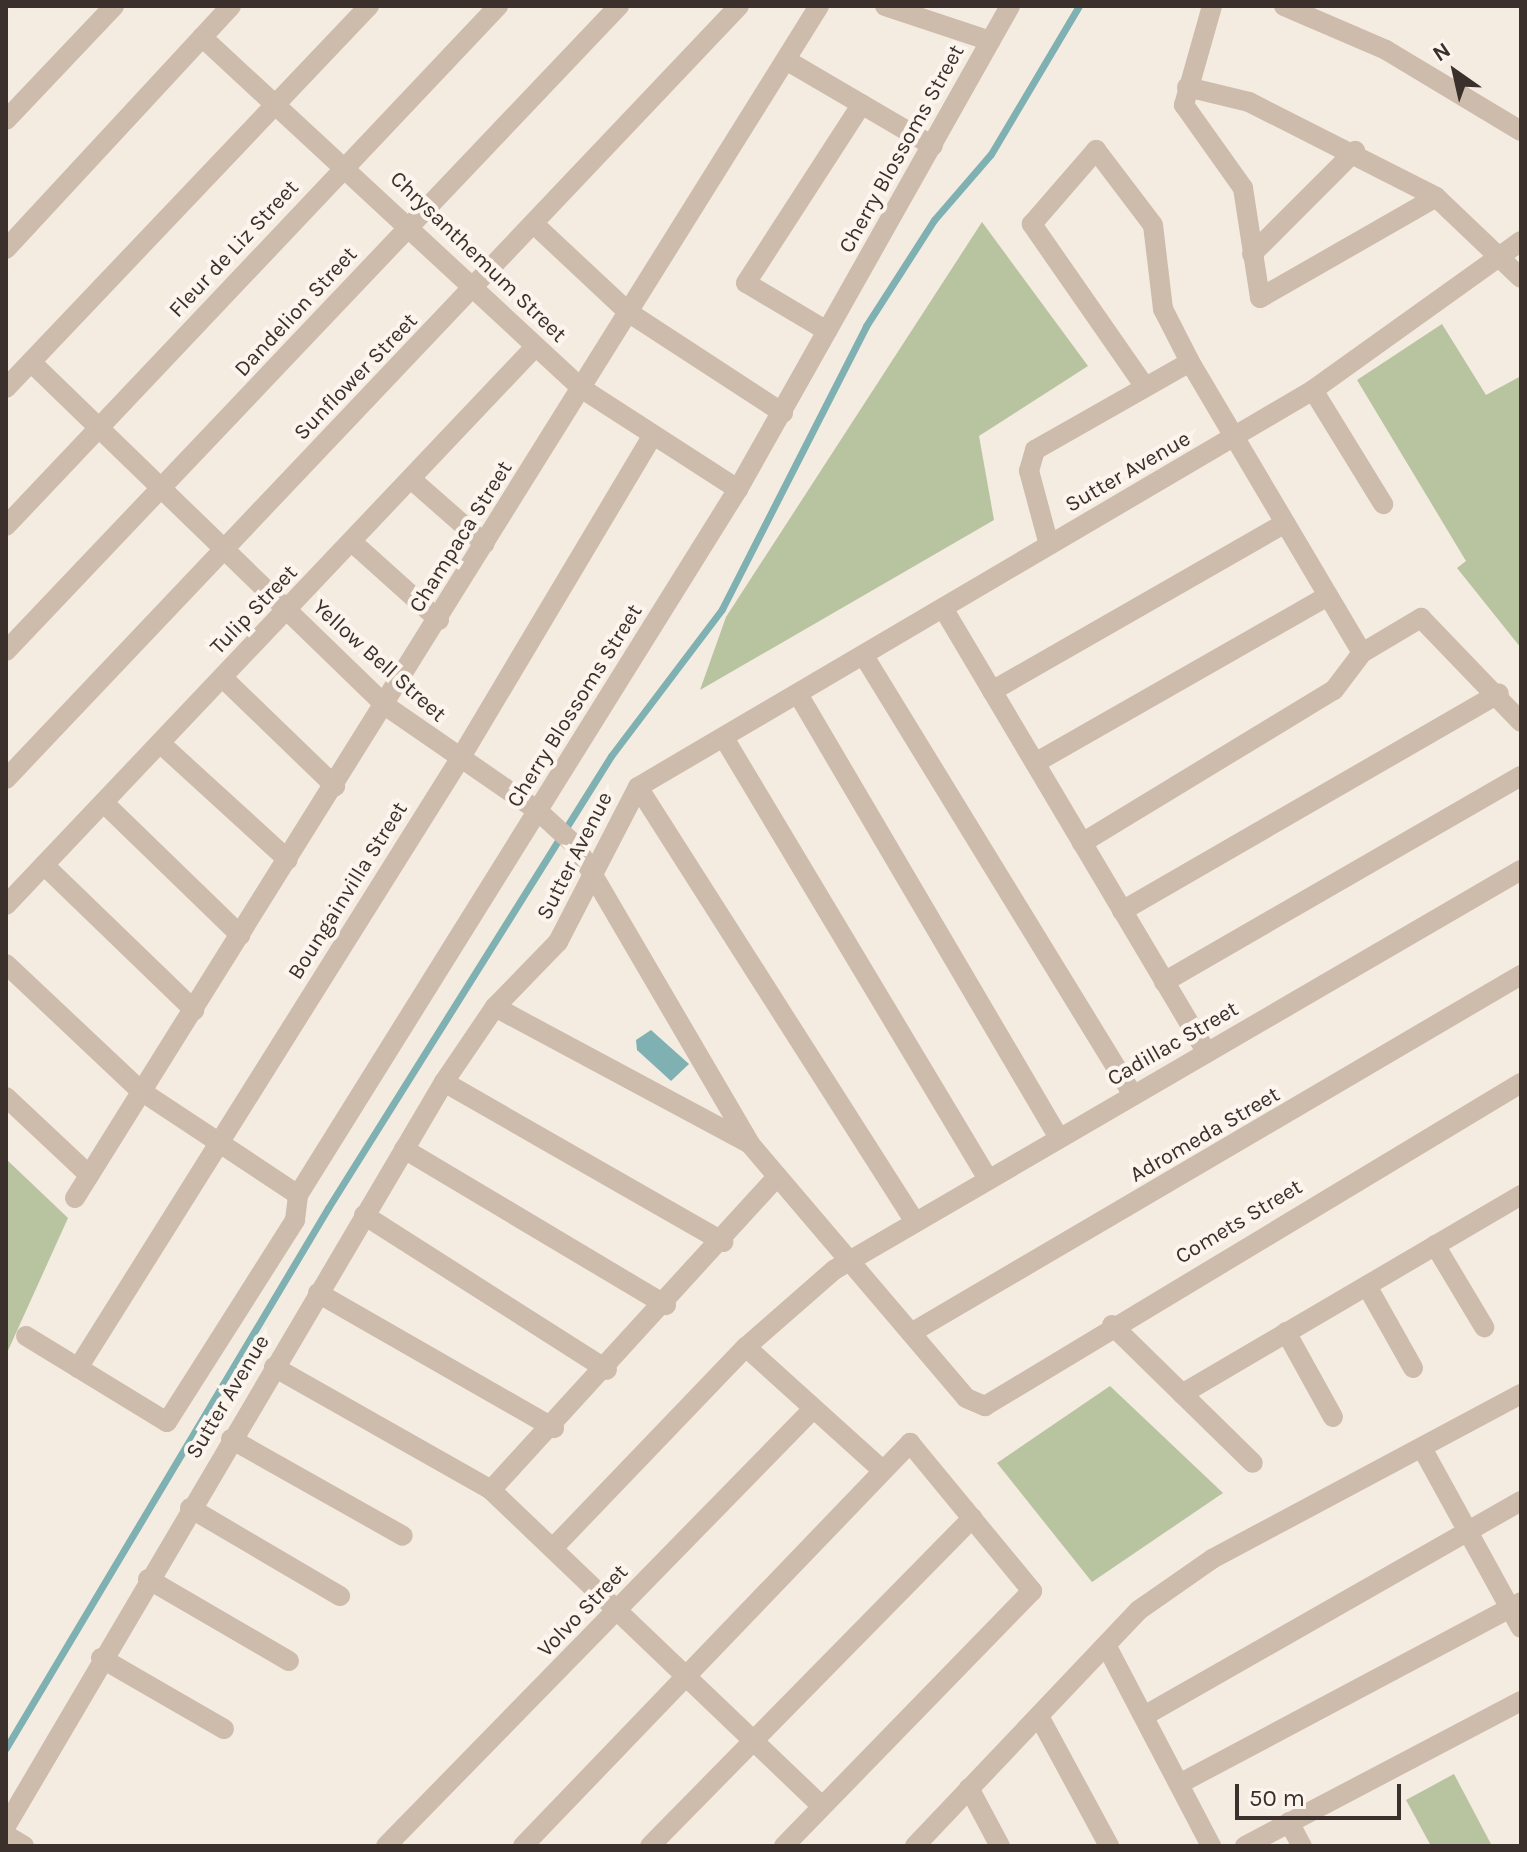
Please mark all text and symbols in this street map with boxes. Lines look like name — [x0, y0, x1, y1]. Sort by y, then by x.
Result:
north arrow — [1415, 32, 1495, 112]
text: N — [1428, 37, 1455, 67]
street label: Cherry Blossoms Street — [834, 40, 970, 258]
street label: Chrysanthemum Street — [384, 166, 572, 348]
street label: Fleur de Liz Street — [164, 175, 304, 323]
street label: Dandelion Street — [229, 242, 363, 382]
street label: Sunflower Street — [289, 308, 423, 446]
street label: Sutter Avenue — [1061, 426, 1195, 518]
street label: Champaca Street — [404, 456, 518, 618]
street label: Tulip Street — [205, 560, 303, 660]
street label: Yellow Bell Street — [307, 594, 451, 728]
street label: Cherry Blossoms Street — [502, 600, 648, 812]
street label: Sutter Avenue — [531, 788, 619, 924]
street label: Boungainvilla Street — [283, 797, 413, 985]
street label: Cadillac Street — [1103, 996, 1243, 1092]
street label: Adromeda Street — [1126, 1081, 1284, 1189]
street label: Comets Street — [1171, 1174, 1307, 1270]
street label: Sutter Avenue — [181, 1330, 275, 1464]
street label: Volvo Street — [532, 1559, 634, 1663]
scale bar — [1239, 1768, 1405, 1818]
text: 50 m — [1249, 1784, 1305, 1812]

